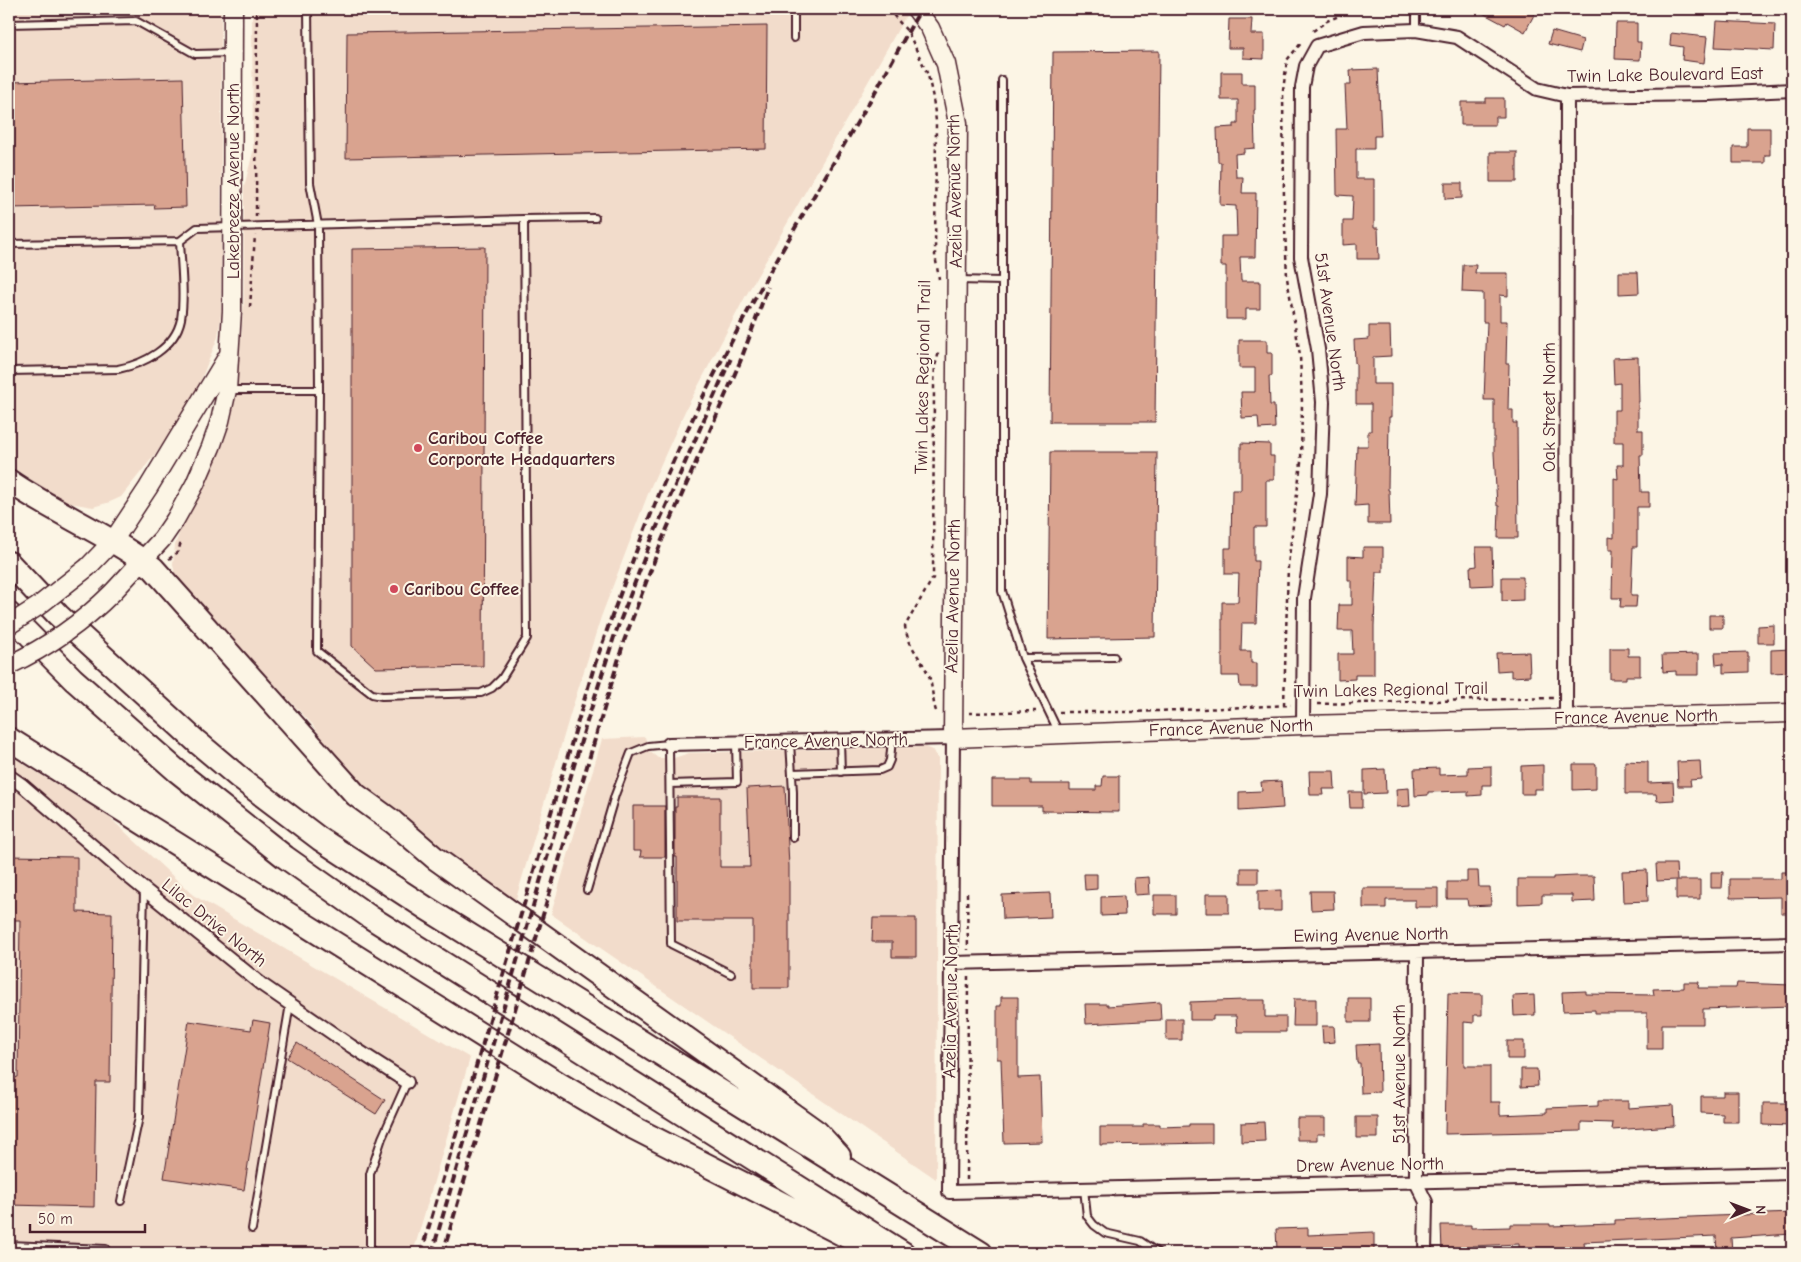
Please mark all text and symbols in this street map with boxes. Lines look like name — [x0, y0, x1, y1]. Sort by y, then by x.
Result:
street label: Twin Lake Boulevard East — [1567, 63, 1764, 87]
street label: Lakebreeze Avenue North — [223, 83, 244, 279]
street label: Azelia Avenue North — [943, 114, 967, 268]
street label: 51st Avenue North — [1310, 251, 1350, 393]
street label: Twin Lakes Regional Trail — [911, 280, 935, 474]
street label: Oak Street North — [1539, 342, 1560, 472]
place label: Caribou Coffee Corporate Headquarters — [428, 428, 615, 470]
marker: Caribou Coffee Corporate Headquarters — [412, 442, 424, 454]
street label: Azelia Avenue North — [941, 519, 965, 673]
place label: Caribou Coffee — [404, 579, 519, 600]
marker: Caribou Coffee — [388, 583, 400, 595]
street label: Twin Lakes Regional Trail — [1294, 678, 1488, 702]
street label: France Avenue North — [1554, 705, 1718, 729]
street label: France Avenue North — [1149, 715, 1313, 741]
street label: France Avenue North — [744, 729, 908, 753]
street label: Lilac Drive North — [157, 874, 271, 972]
street label: Ewing Avenue North — [1293, 923, 1449, 947]
street label: Azelia Avenue North — [939, 924, 963, 1078]
street label: 51st Avenue North — [1389, 1004, 1410, 1144]
street label: Drew Avenue North — [1296, 1153, 1444, 1177]
north arrow — [1724, 1184, 1774, 1234]
scale bar — [30, 1202, 145, 1234]
text: N — [1752, 1205, 1769, 1214]
text: 50 m — [38, 1210, 73, 1228]

